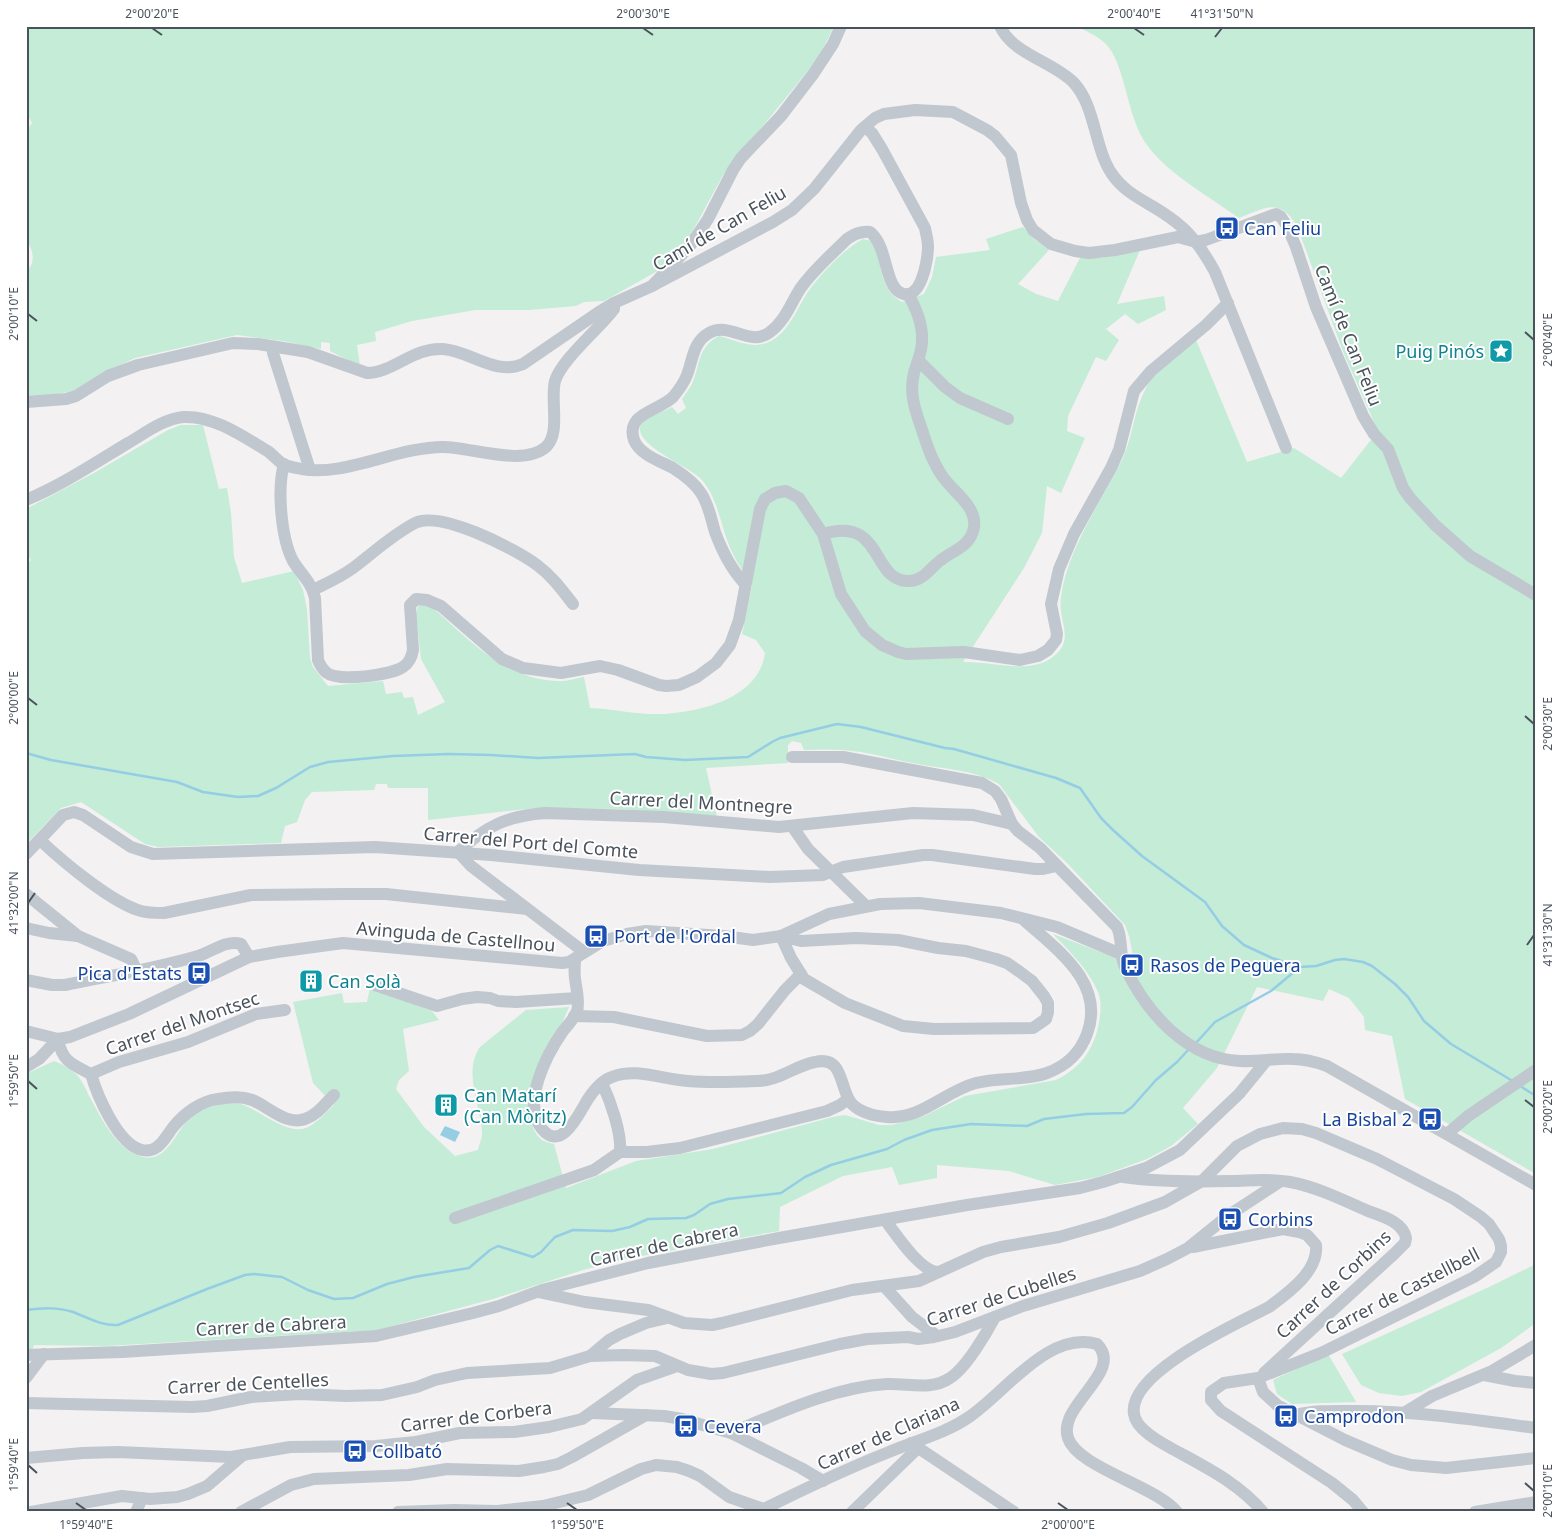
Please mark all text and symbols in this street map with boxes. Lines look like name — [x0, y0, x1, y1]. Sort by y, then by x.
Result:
text: 2°00'20"E — [125, 5, 179, 22]
text: 2°00'30"E — [616, 5, 670, 22]
text: 2°00'40"E — [1107, 5, 1161, 22]
text: 41°31'50"N — [1190, 5, 1254, 22]
street label: Camí de Can Feliu — [648, 180, 790, 276]
bus stop icon: Can Feliu — [1214, 215, 1240, 241]
place label: Can Feliu — [1244, 216, 1321, 240]
street label: Camí de Can Feliu — [1310, 261, 1388, 409]
text: 2°00'10"E — [5, 287, 22, 341]
text: 2°00'40"E — [1539, 313, 1556, 367]
place icon: Puig Pinós — [1488, 338, 1514, 364]
place label: Puig Pinós — [1395, 339, 1484, 363]
text: 2°00'00"E — [5, 671, 22, 725]
text: 2°00'30"E — [1539, 697, 1556, 751]
street label: Carrer del Montnegre — [609, 785, 793, 819]
street label: Carrer del Port del Comte — [423, 821, 639, 863]
text: 41°32'00"N — [5, 871, 22, 935]
text: 41°31'30"N — [1539, 903, 1556, 967]
street label: Avinguda de Castellnou — [356, 915, 556, 957]
bus stop icon: Port de l'Ordal — [583, 923, 609, 949]
place label: Port de l'Ordal — [614, 924, 736, 948]
bus stop icon: Rasos de Peguera — [1119, 952, 1145, 978]
place label: Rasos de Peguera — [1150, 953, 1301, 977]
bus stop icon: Pica d'Estats — [186, 960, 212, 986]
place label: Pica d'Estats — [78, 961, 182, 985]
building icon: Can Solà — [298, 968, 324, 994]
place label: Can Solà — [328, 969, 401, 993]
street label: Carrer del Montsec — [102, 985, 262, 1061]
text: 1°59'50"E — [5, 1054, 22, 1108]
text: 2°00'20"E — [1539, 1080, 1556, 1134]
place label: Can Matarí (Can Mòritz) — [464, 1083, 566, 1128]
building icon: Can Matarí (Can Mòritz) — [433, 1092, 459, 1118]
bus stop icon: La Bisbal 2 — [1417, 1106, 1443, 1132]
place label: La Bisbal 2 — [1322, 1107, 1412, 1131]
bus stop icon: Corbins — [1217, 1206, 1243, 1232]
place label: Corbins — [1248, 1207, 1313, 1231]
street label: Carrer de Cabrera — [588, 1217, 740, 1271]
street label: Carrer de Corbins — [1270, 1224, 1396, 1344]
street label: Carrer de Castellbell — [1321, 1242, 1483, 1340]
street label: Carrer de Cubelles — [923, 1260, 1079, 1332]
street label: Carrer de Cabrera — [195, 1309, 347, 1341]
street label: Carrer de Centelles — [167, 1367, 329, 1399]
street label: Carrer de Clariana — [813, 1391, 963, 1475]
street label: Carrer de Corbera — [399, 1395, 553, 1437]
bus stop icon: Camprodon — [1273, 1403, 1299, 1429]
place label: Camprodon — [1304, 1404, 1404, 1428]
bus stop icon: Cevera — [673, 1413, 699, 1439]
place label: Cevera — [704, 1414, 762, 1438]
text: 1°59'40"E — [5, 1438, 22, 1492]
bus stop icon: Collbató — [342, 1438, 368, 1464]
place label: Collbató — [372, 1439, 442, 1463]
text: 2°00'10"E — [1539, 1464, 1556, 1518]
text: 1°59'40"E — [59, 1516, 113, 1533]
text: 1°59'50"E — [550, 1516, 604, 1533]
text: 2°00'00"E — [1041, 1516, 1095, 1533]

